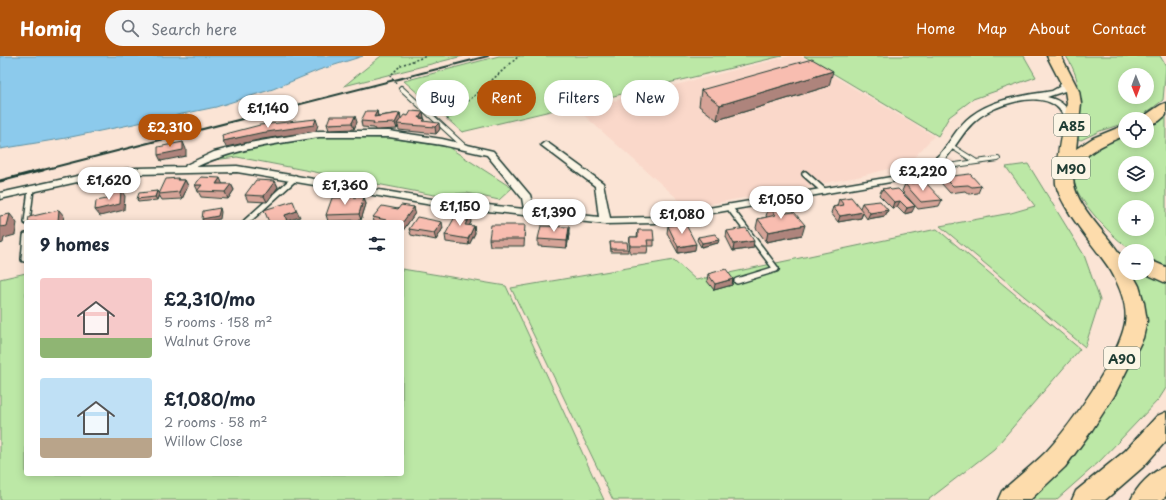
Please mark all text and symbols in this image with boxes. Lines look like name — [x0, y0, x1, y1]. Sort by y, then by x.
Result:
search box — [105, 10, 385, 46]
text: Homiq — [20, 14, 81, 42]
icon: search — [119, 17, 141, 39]
text: Search here — [151, 17, 237, 40]
text: Home — [916, 18, 955, 39]
text: Map — [977, 18, 1007, 39]
text: About — [1029, 18, 1070, 39]
text: Contact — [1092, 18, 1146, 39]
north arrow — [1118, 68, 1154, 104]
map controls — [1118, 68, 1154, 280]
chip: Buy — [416, 80, 469, 116]
chip: Rent — [477, 80, 536, 116]
chip: Filters — [544, 80, 613, 116]
chip: New — [621, 80, 679, 116]
pin: £1,140 — [235, 95, 301, 129]
text: £1,140 — [247, 98, 289, 117]
button: locate — [1118, 112, 1154, 148]
pin: £2,310 — [137, 114, 203, 148]
road number: A85 — [1054, 114, 1090, 136]
text: £2,310 — [147, 117, 193, 136]
button: layers — [1118, 156, 1154, 192]
road number: M90 — [1052, 157, 1090, 179]
pin: £2,220 — [890, 158, 956, 192]
text: £2,220 — [899, 161, 947, 180]
pin: £1,620 — [76, 167, 142, 201]
text: £1,620 — [87, 170, 131, 189]
pin: £1,360 — [312, 172, 378, 206]
text: £1,360 — [322, 175, 368, 194]
pin: £1,050 — [748, 186, 814, 220]
text: £1,050 — [758, 189, 804, 208]
pin: £1,150 — [427, 193, 493, 227]
text: £1,150 — [440, 196, 480, 215]
pin: £1,390 — [521, 199, 587, 233]
button: + — [1118, 200, 1154, 236]
pin: £1,080 — [649, 201, 715, 235]
text: £1,390 — [532, 202, 576, 221]
text: £1,080 — [659, 204, 705, 223]
text: 9 homes — [40, 231, 109, 257]
icon: filters — [366, 233, 388, 255]
button: − — [1118, 244, 1154, 280]
text: £2,310/mo — [164, 286, 255, 312]
icon: home — [72, 294, 120, 342]
text: 5 rooms · 158 m² — [164, 312, 272, 331]
text: Walnut Grove — [164, 331, 251, 350]
road number: A90 — [1104, 347, 1140, 369]
text: £1,080/mo — [164, 386, 255, 412]
icon: home — [72, 394, 120, 442]
text: 2 rooms · 58 m² — [164, 412, 267, 431]
text: Willow Close — [164, 431, 243, 450]

